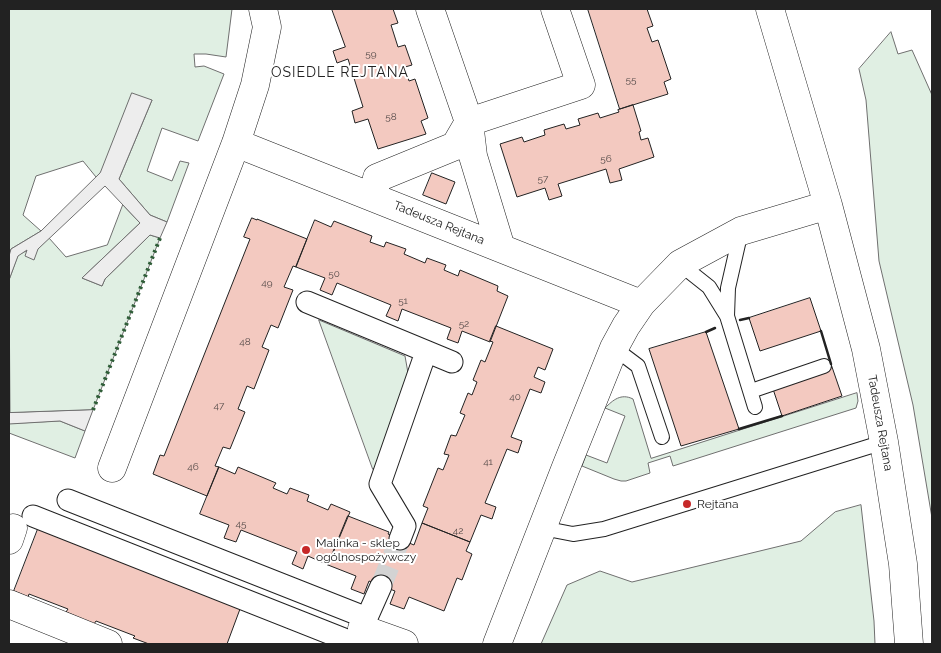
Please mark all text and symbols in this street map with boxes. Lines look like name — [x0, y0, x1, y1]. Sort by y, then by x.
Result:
house number: 59 — [365, 48, 377, 60]
district label: OSIEDLE REJTANA — [269, 65, 411, 81]
house number: 55 — [626, 74, 636, 86]
house number: 58 — [385, 111, 397, 123]
house number: 56 — [600, 153, 612, 165]
house number: 57 — [538, 173, 548, 185]
street label: Tadeusza Rejtana — [391, 198, 487, 248]
house number: 50 — [328, 268, 340, 280]
house number: 49 — [261, 277, 273, 289]
house number: 51 — [398, 295, 408, 307]
house number: 52 — [459, 318, 469, 330]
house number: 48 — [239, 336, 251, 348]
street label: Tadeusza Rejtana — [864, 374, 896, 472]
house number: 40 — [509, 391, 521, 403]
house number: 47 — [214, 400, 224, 412]
house number: 41 — [483, 456, 493, 468]
house number: 46 — [187, 461, 199, 473]
place label: Rejtana — [697, 497, 738, 511]
marker: Rejtana — [681, 498, 693, 510]
house number: 45 — [236, 518, 246, 530]
house number: 42 — [453, 525, 463, 537]
place label: Malinka - sklep ogólnospożywczy — [316, 536, 416, 564]
marker: Malinka - sklep ogólnospożywczy — [300, 544, 312, 556]

